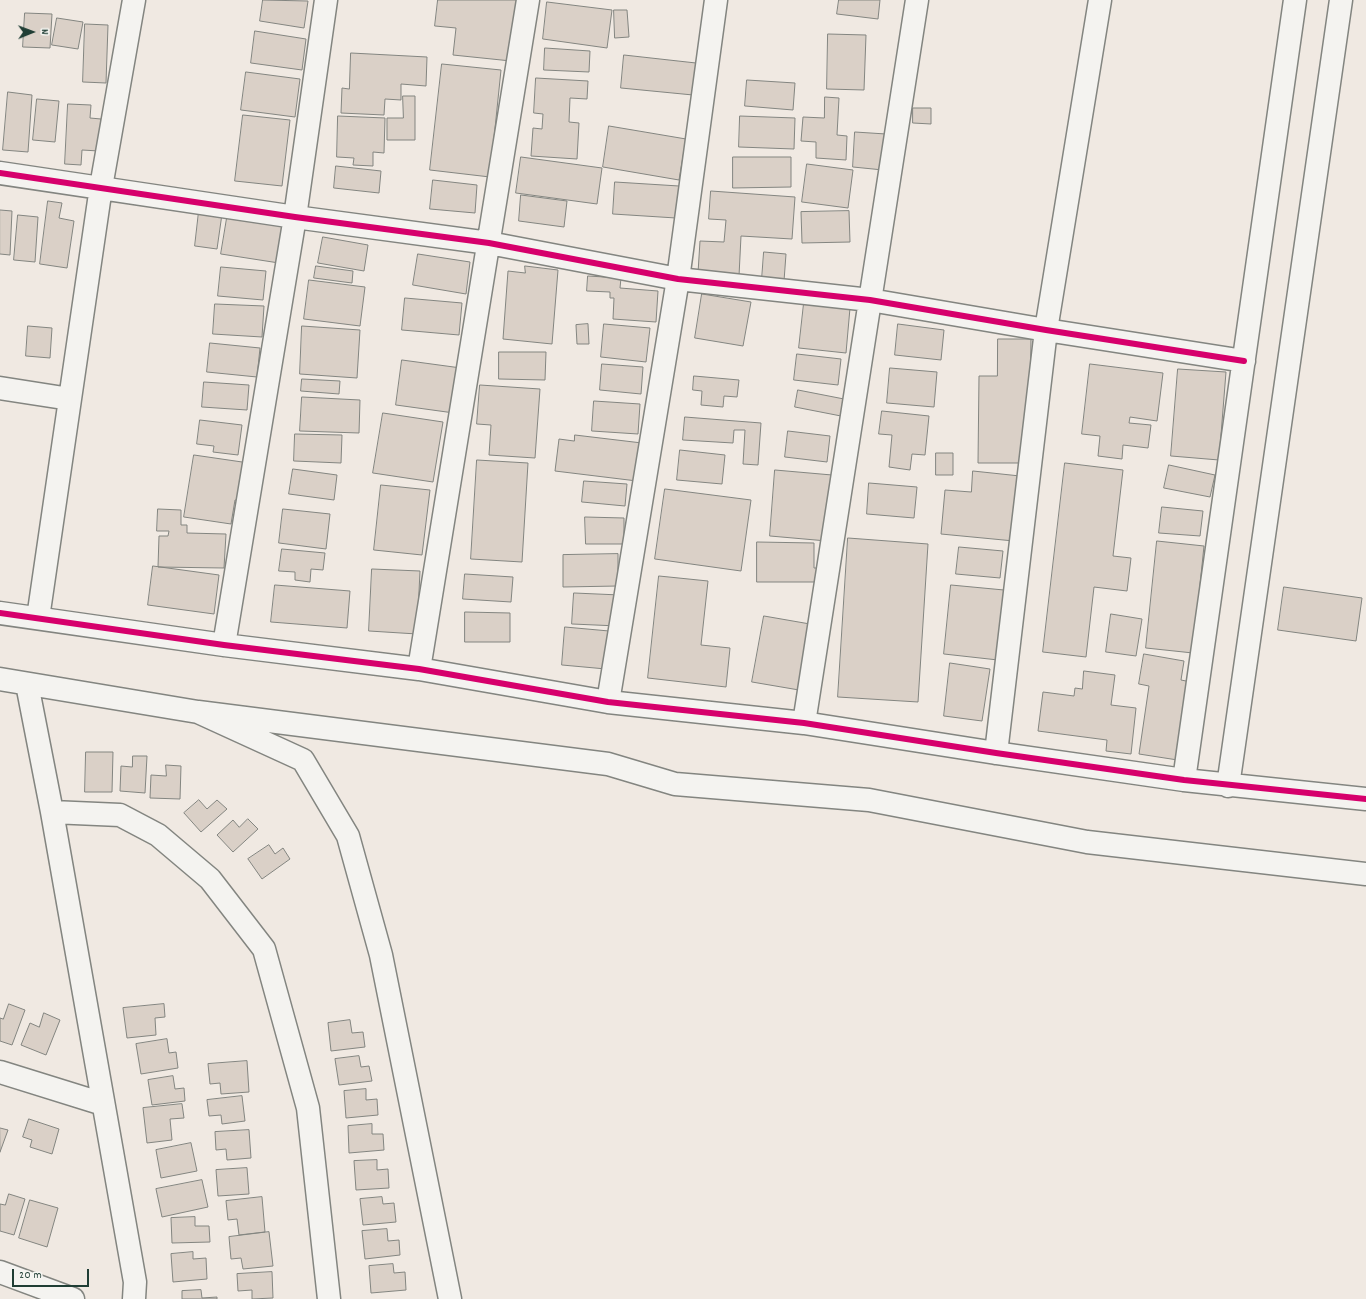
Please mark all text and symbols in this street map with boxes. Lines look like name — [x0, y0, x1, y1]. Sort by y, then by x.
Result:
north arrow — [12, 12, 52, 52]
text: N — [36, 29, 52, 35]
scale bar — [14, 1261, 91, 1287]
text: 20 m — [19, 1267, 42, 1284]

